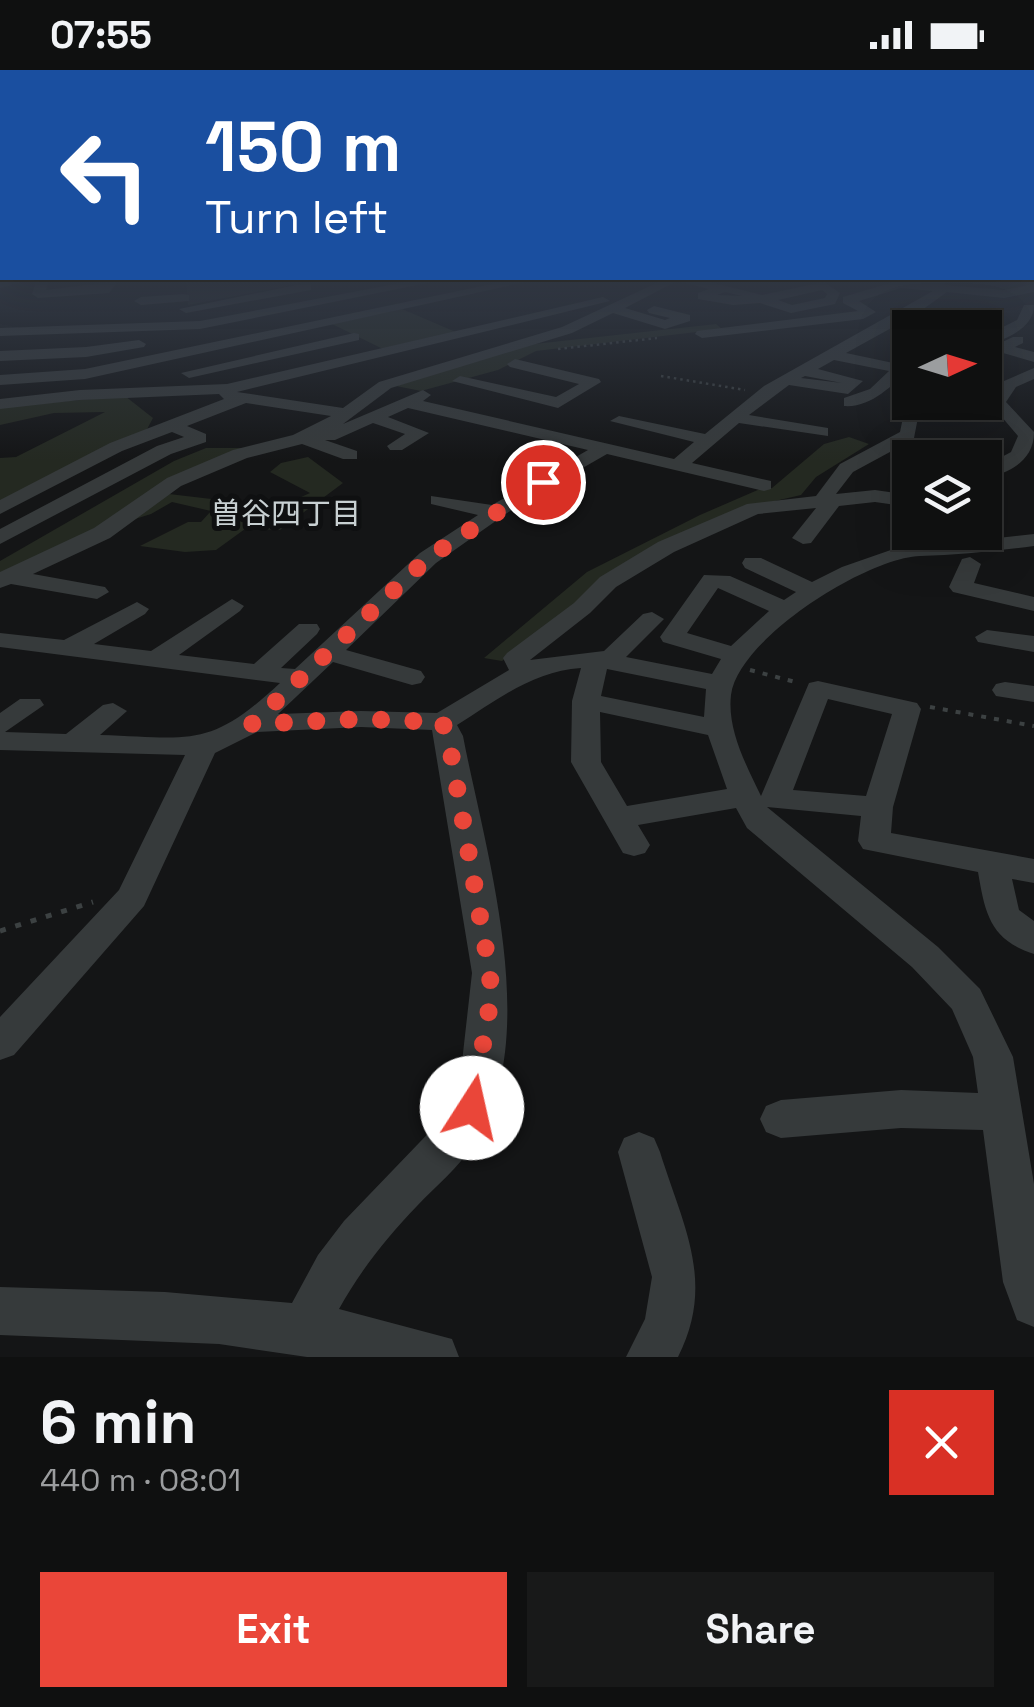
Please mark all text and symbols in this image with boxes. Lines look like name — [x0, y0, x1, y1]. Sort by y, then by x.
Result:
text: 07:55 — [50, 11, 152, 59]
text: 150 m — [205, 102, 402, 191]
icon: left — [40, 110, 170, 240]
text: Turn left — [205, 189, 388, 246]
north arrow — [892, 310, 1002, 420]
map controls — [892, 310, 1002, 550]
pin — [501, 440, 586, 525]
button: layers — [892, 440, 1002, 550]
icon: arrive — [516, 455, 571, 510]
district label: 曽谷四丁目 — [211, 494, 361, 533]
position arrow — [420, 1056, 524, 1160]
text: 6 min — [40, 1384, 196, 1461]
button: close — [889, 1390, 994, 1495]
text: 440 m · 08:01 — [40, 1460, 241, 1500]
button: Exit — [40, 1572, 507, 1687]
button: Share — [527, 1572, 994, 1687]

